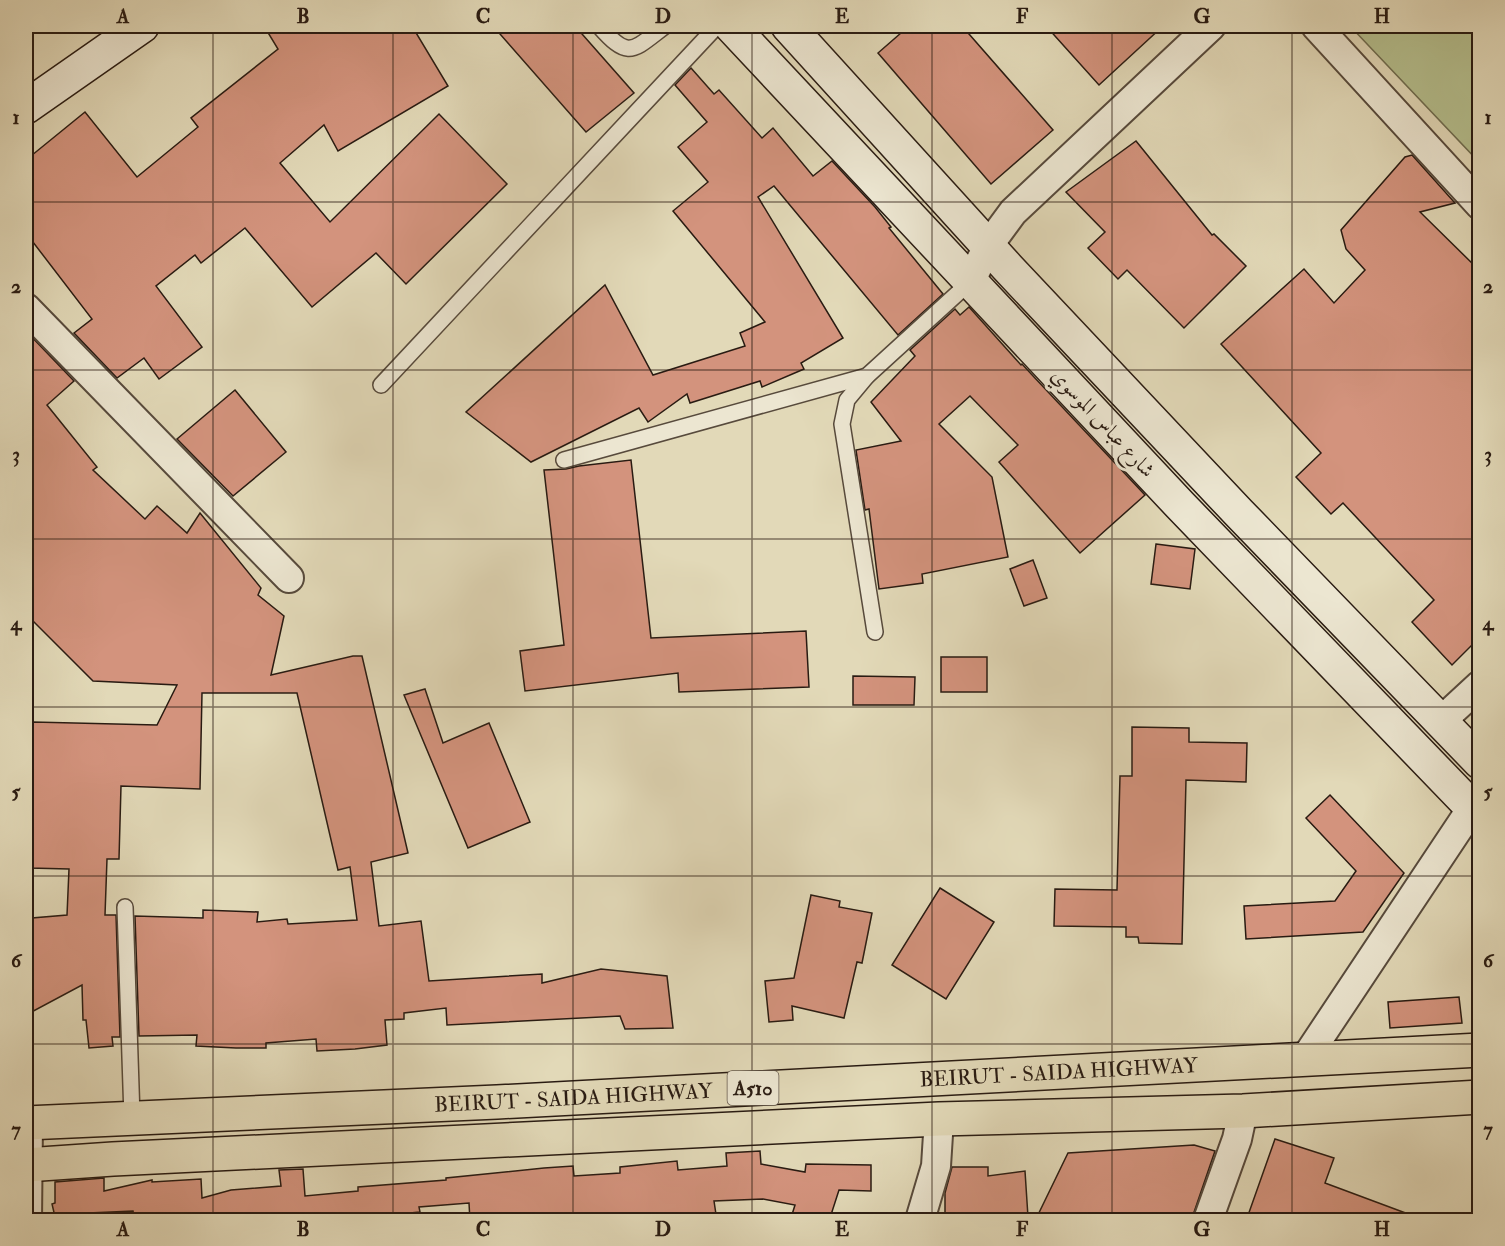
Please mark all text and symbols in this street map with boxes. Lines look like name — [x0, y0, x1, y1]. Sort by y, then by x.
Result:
text: A — [116, 4, 130, 29]
text: B — [296, 4, 310, 29]
text: C — [476, 4, 490, 29]
text: D — [655, 4, 671, 29]
text: E — [835, 4, 850, 29]
text: F — [1016, 4, 1029, 29]
text: G — [1194, 4, 1211, 29]
text: H — [1374, 4, 1390, 29]
text: 1 — [12, 105, 20, 130]
text: 1 — [1484, 105, 1492, 130]
text: 2 — [11, 274, 21, 299]
text: 2 — [1483, 274, 1493, 299]
street label: شارع عباس الموسوي — [1042, 362, 1161, 486]
text: 3 — [12, 442, 20, 467]
text: 3 — [1484, 442, 1492, 467]
text: 4 — [10, 611, 23, 636]
text: 4 — [1482, 611, 1495, 636]
text: 5 — [12, 779, 22, 804]
text: 5 — [1484, 779, 1494, 804]
text: 6 — [11, 948, 23, 973]
text: 6 — [1483, 948, 1495, 973]
street label: BEIRUT - SAIDA HIGHWAY — [919, 1051, 1199, 1093]
road number: A510 — [728, 1071, 778, 1105]
street label: BEIRUT - SAIDA HIGHWAY — [434, 1077, 714, 1118]
text: 7 — [11, 1117, 21, 1142]
text: 7 — [1483, 1117, 1493, 1142]
text: A — [116, 1217, 130, 1242]
text: B — [296, 1217, 310, 1242]
text: C — [476, 1217, 490, 1242]
text: D — [655, 1217, 671, 1242]
text: E — [835, 1217, 850, 1242]
text: F — [1016, 1217, 1029, 1242]
text: G — [1194, 1217, 1211, 1242]
text: H — [1374, 1217, 1390, 1242]

